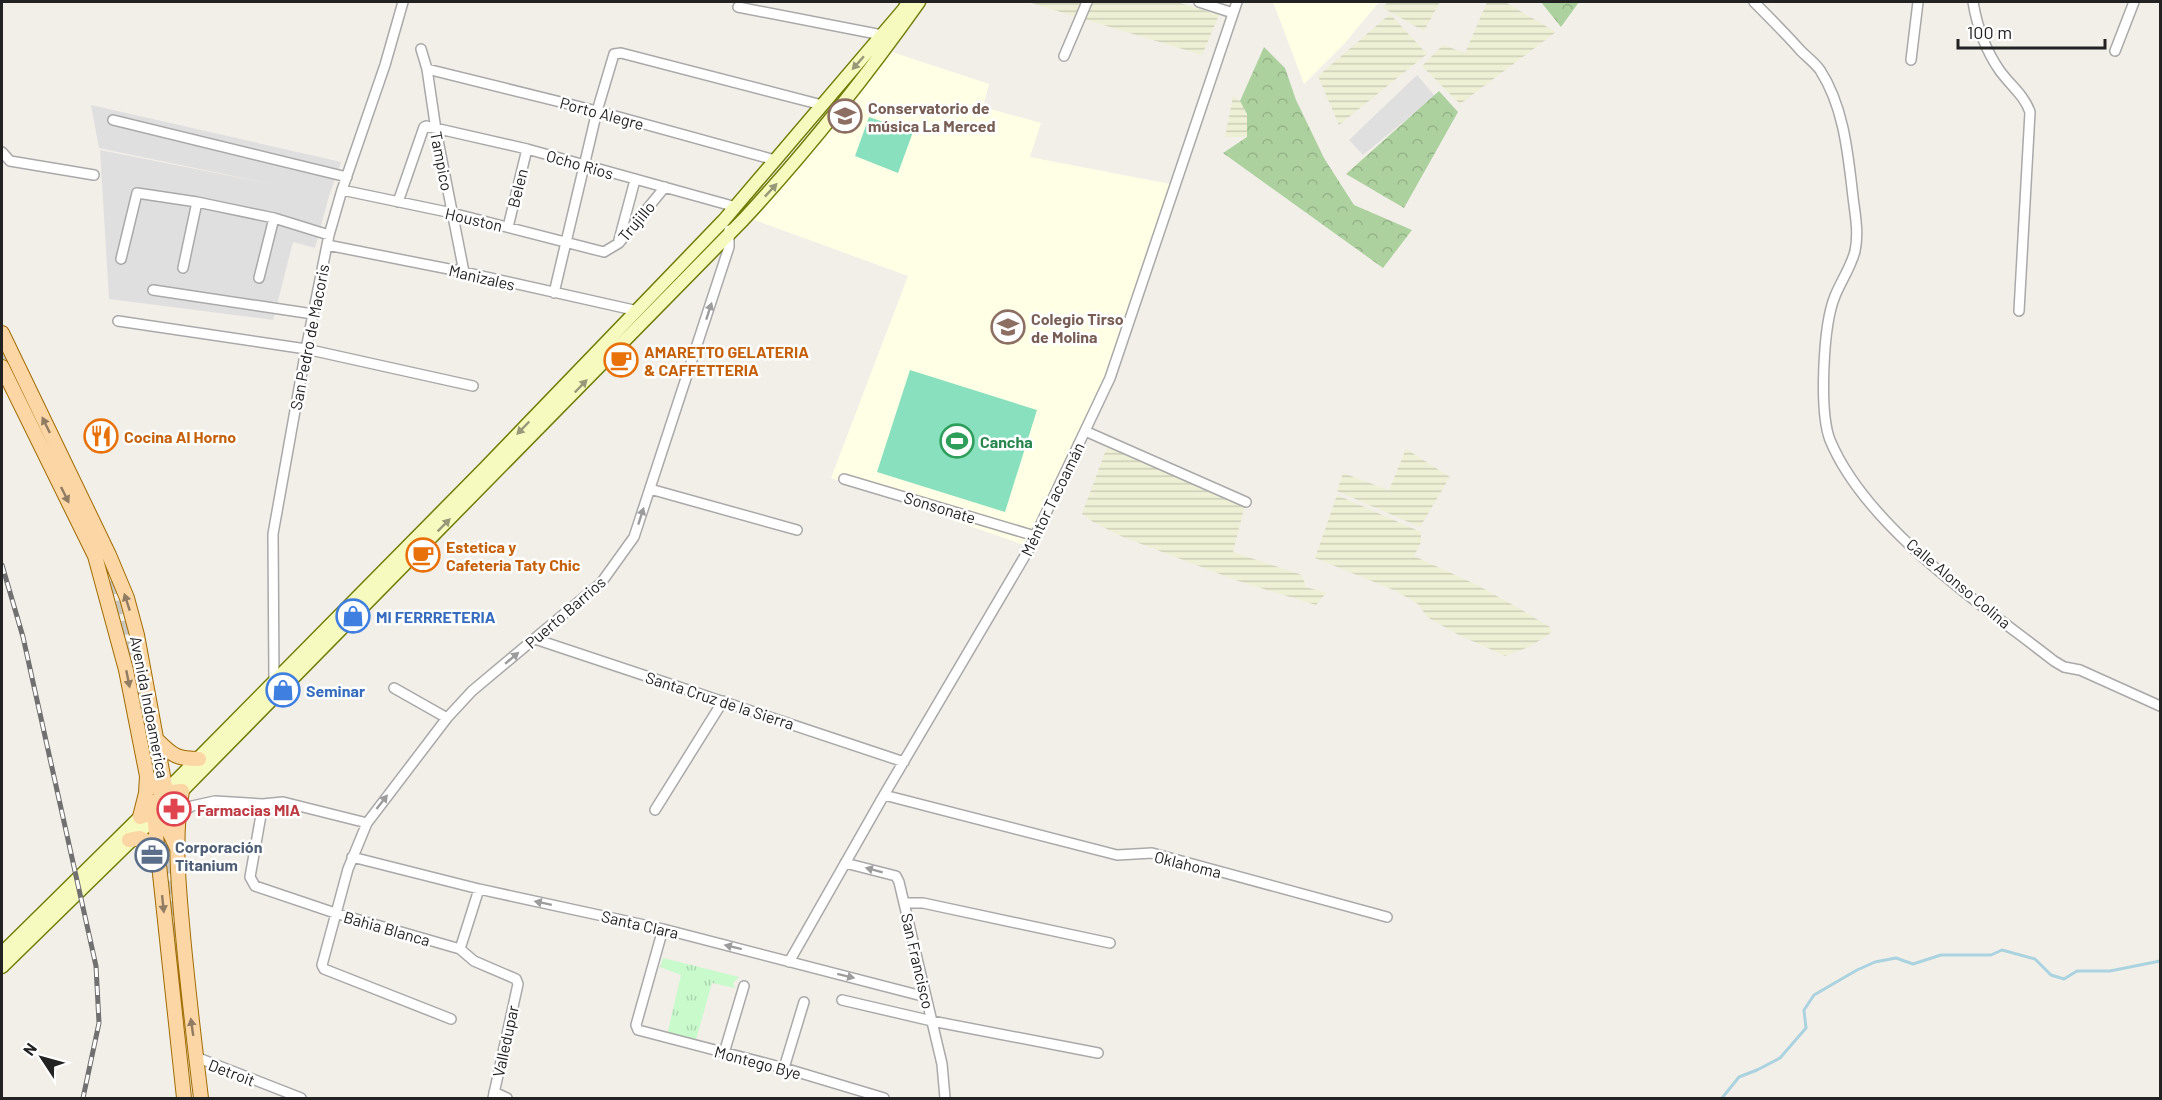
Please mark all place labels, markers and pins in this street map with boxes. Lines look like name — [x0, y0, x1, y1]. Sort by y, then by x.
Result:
school or university icon: Conservatorio de música La Merced — [827, 98, 863, 134]
place label: Conservatorio de música La Merced — [868, 98, 996, 135]
school or university icon: Colegio Tirso de Molina — [990, 309, 1026, 345]
place label: Colegio Tirso de Molina — [1031, 309, 1124, 346]
cafe icon: AMARETTO GELATERIA & CAFFETTERIA — [603, 342, 639, 378]
place label: AMARETTO GELATERIA & CAFFETTERIA — [644, 342, 809, 379]
restaurant icon: Cocina Al Horno — [83, 418, 119, 454]
sports icon: Cancha — [939, 423, 975, 459]
place label: Cocina Al Horno — [124, 427, 236, 446]
place label: Cancha — [980, 432, 1033, 451]
cafe icon: Estetica y Cafeteria Taty Chic — [405, 537, 441, 573]
place label: Estetica y Cafeteria Taty Chic — [446, 537, 581, 574]
shop icon: MI FERRRETERIA — [335, 598, 371, 634]
place label: MI FERRRETERIA — [376, 607, 496, 626]
shop icon: Seminar — [265, 672, 301, 708]
place label: Seminar — [306, 681, 365, 700]
pharmacy icon: Farmacias MIA — [156, 791, 192, 827]
place label: Farmacias MIA — [197, 800, 301, 819]
office icon: Corporación Titanium — [134, 837, 170, 873]
place label: Corporación Titanium — [175, 837, 262, 874]

